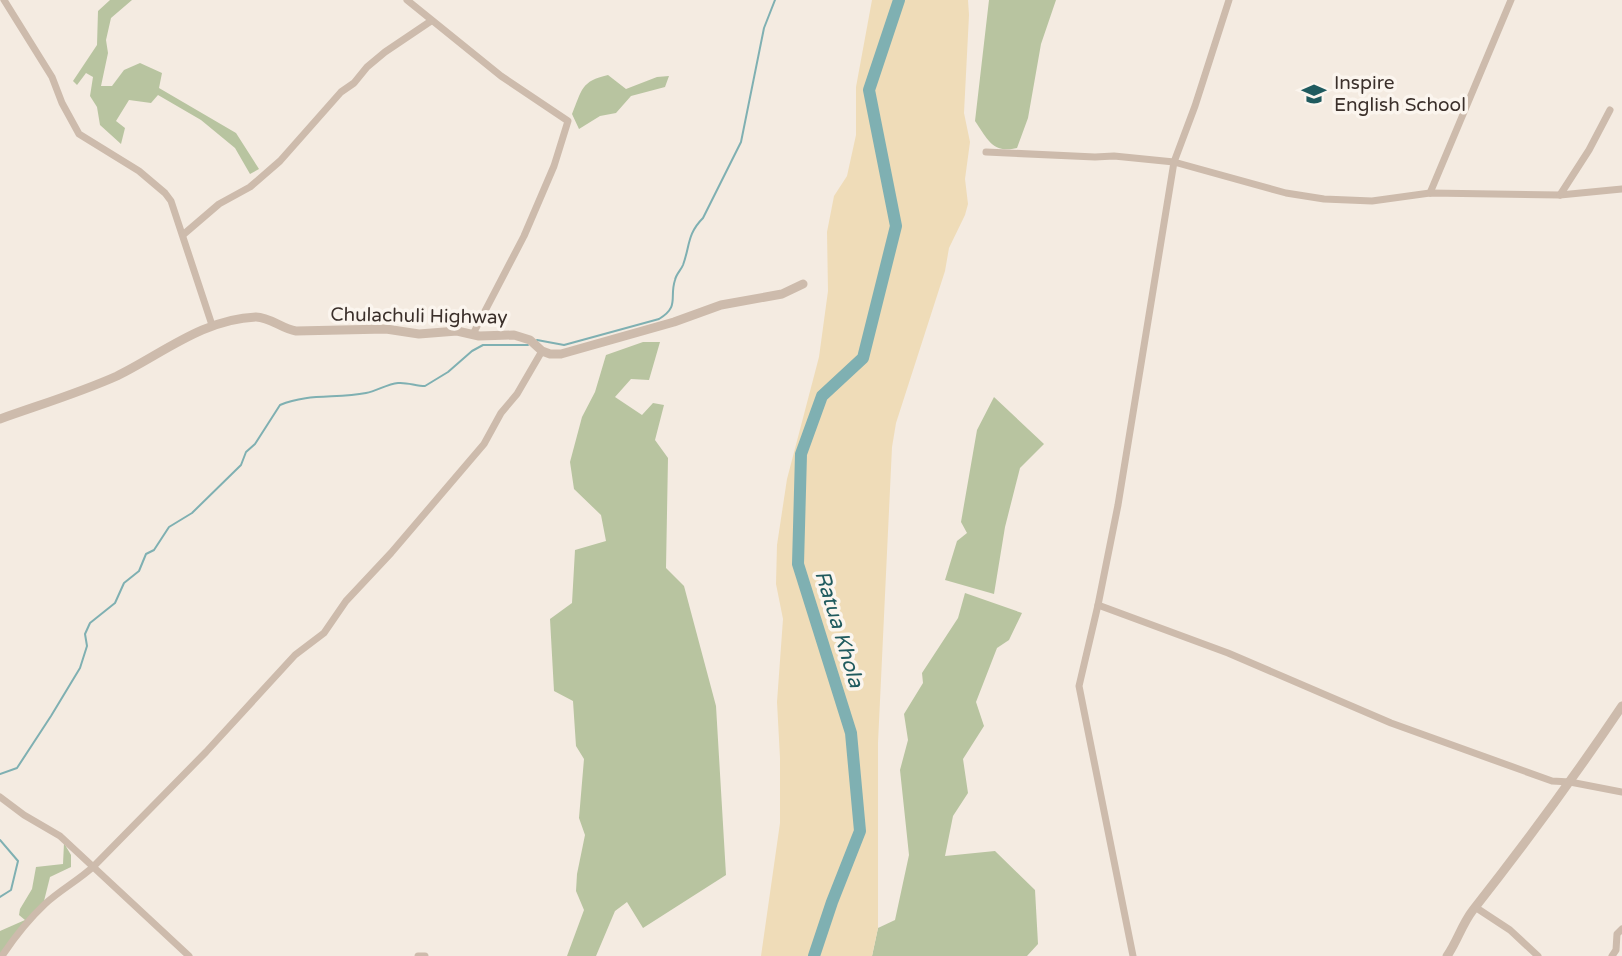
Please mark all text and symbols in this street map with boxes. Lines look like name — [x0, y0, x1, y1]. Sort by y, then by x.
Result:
place label: Inspire English School — [1334, 72, 1466, 116]
school or university icon: Inspire English School — [1300, 80, 1328, 108]
street label: Chulachuli Highway — [330, 303, 508, 329]
water label: Ratua Khola — [809, 567, 869, 692]

